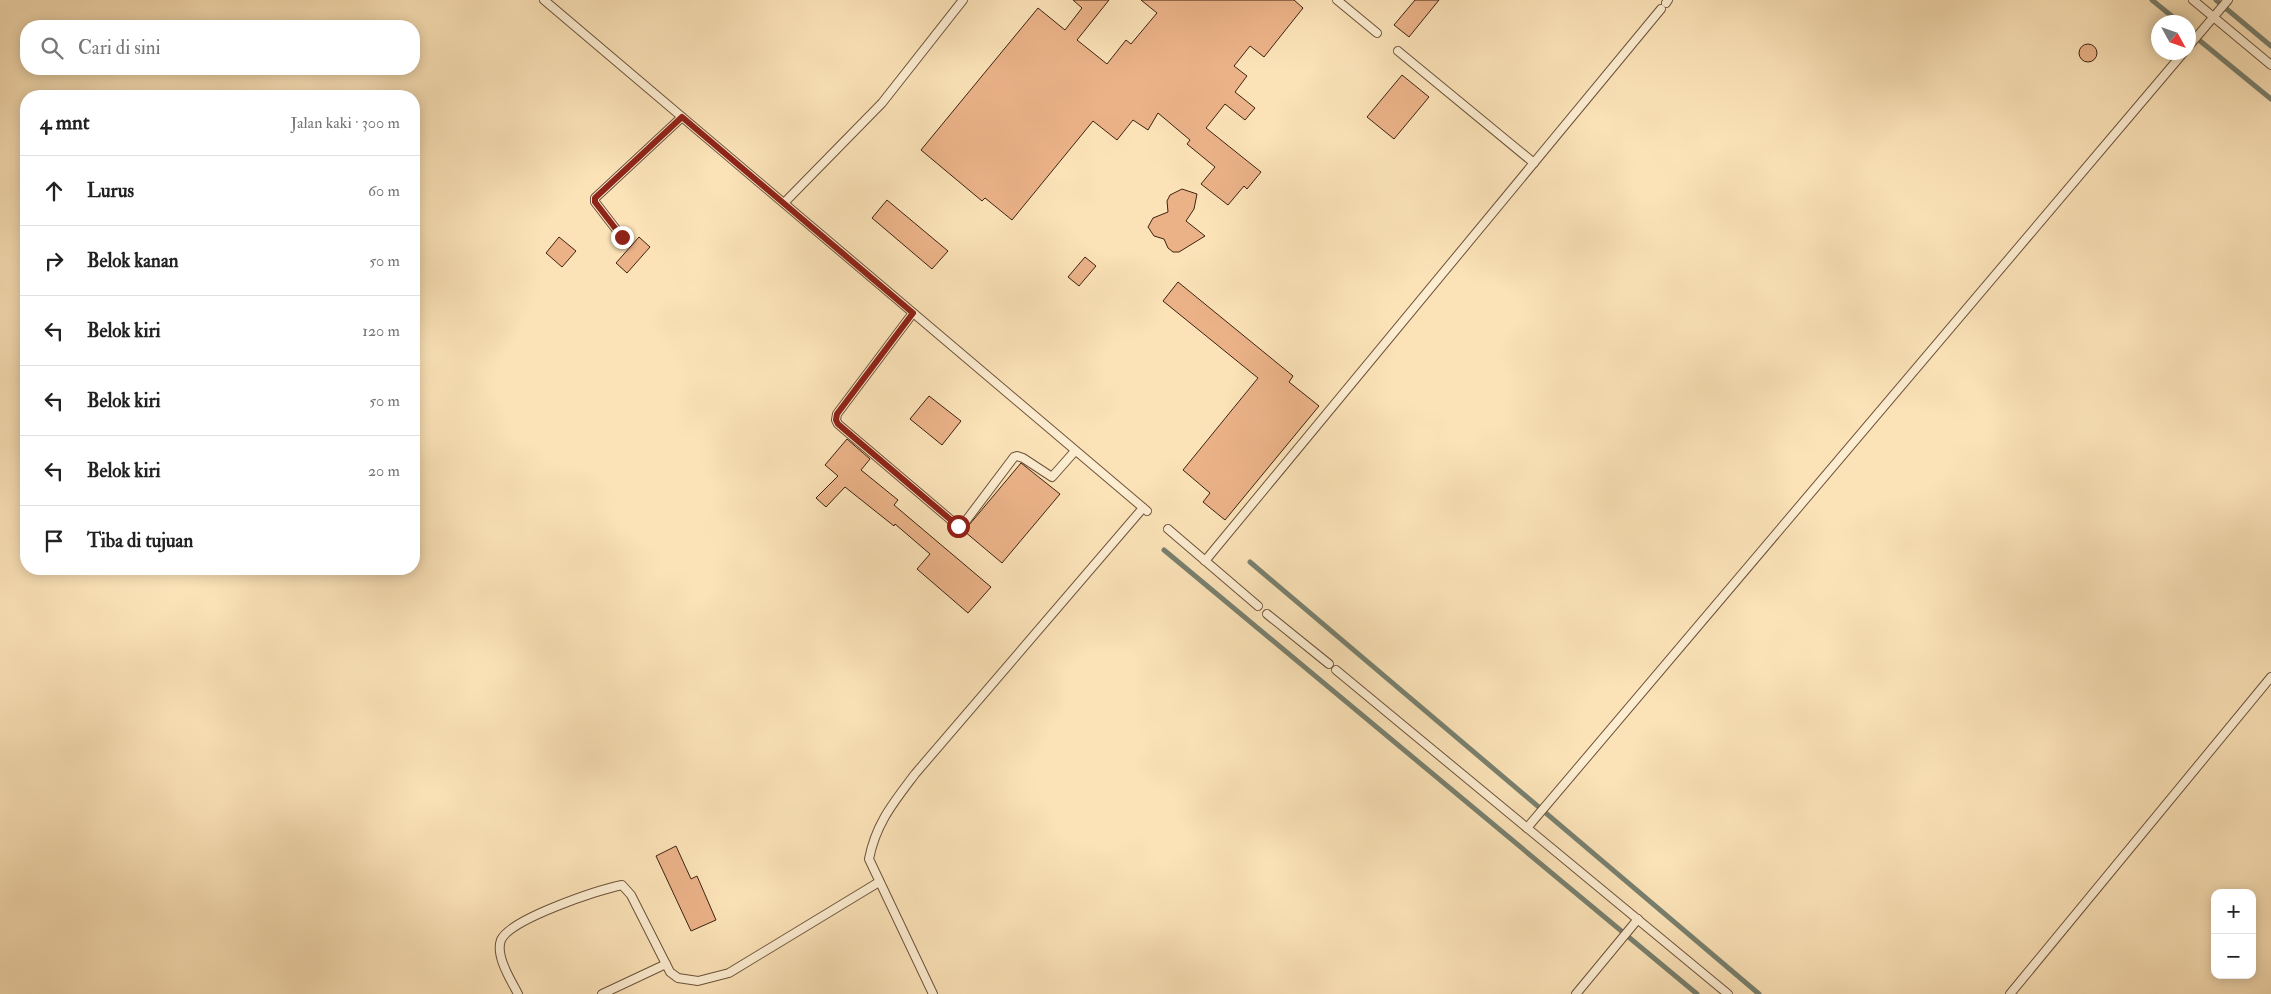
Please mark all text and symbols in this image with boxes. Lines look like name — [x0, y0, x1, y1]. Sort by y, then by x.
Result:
north arrow — [2151, 15, 2196, 60]
search box — [20, 20, 420, 75]
icon: search — [38, 34, 66, 62]
text: Cari di sini — [78, 36, 161, 60]
text: 4 mnt — [40, 109, 90, 136]
text: Jalan kaki · 300 m — [291, 113, 400, 133]
icon: ahead — [40, 177, 68, 205]
text: Lurus — [87, 179, 134, 203]
text: 60 m — [368, 181, 400, 201]
route end — [611, 226, 634, 249]
icon: right — [40, 247, 68, 275]
text: Belok kanan — [87, 249, 178, 273]
text: 50 m — [369, 251, 400, 271]
icon: left — [40, 317, 68, 345]
text: Belok kiri — [87, 319, 161, 343]
text: 120 m — [362, 321, 400, 341]
icon: left — [40, 387, 68, 415]
text: Belok kiri — [87, 389, 161, 413]
text: 50 m — [369, 391, 400, 411]
icon: left — [40, 457, 68, 485]
text: Belok kiri — [87, 459, 161, 483]
text: 20 m — [368, 461, 400, 481]
route start — [947, 515, 970, 538]
icon: arrive — [40, 527, 68, 555]
text: Tiba di tujuan — [87, 529, 193, 553]
map controls — [2211, 889, 2256, 979]
button: + — [2211, 889, 2256, 934]
button: − — [2211, 934, 2256, 979]

